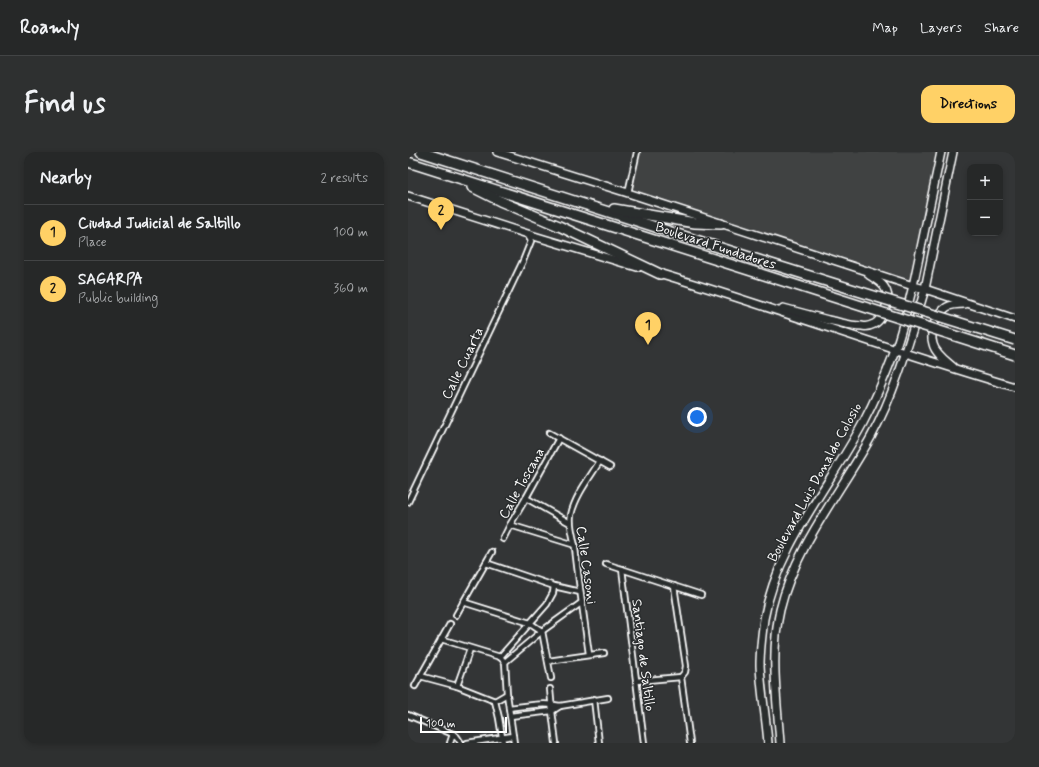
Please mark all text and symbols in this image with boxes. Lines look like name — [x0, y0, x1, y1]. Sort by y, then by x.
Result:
text: Roamly — [20, 15, 79, 40]
text: Map — [872, 19, 898, 37]
text: Layers — [920, 19, 962, 37]
text: Share — [984, 19, 1019, 37]
button: Directions — [921, 85, 1015, 123]
text: Find us — [24, 86, 105, 123]
map controls — [967, 164, 1003, 236]
button: + — [967, 164, 1003, 200]
text: Nearby — [40, 167, 92, 189]
text: 2 results — [321, 170, 368, 187]
pin: 2 — [428, 197, 454, 230]
button: − — [967, 200, 1003, 236]
text: Ciudad Judicial de Saltillo — [78, 214, 241, 234]
street label: Boulevard Fundadores — [653, 218, 778, 274]
text: 1 — [50, 224, 56, 241]
text: 100 m — [333, 224, 368, 241]
text: Place — [78, 234, 107, 251]
text: SAGARPA — [78, 270, 143, 290]
text: 2 — [50, 280, 56, 297]
text: 360 m — [333, 280, 368, 297]
text: Public building — [78, 290, 158, 307]
pin: 1 — [635, 312, 661, 345]
street label: Calle Cuarta — [438, 324, 488, 402]
street label: Boulevard Luis Donaldo Colosio — [764, 400, 866, 565]
your location — [687, 407, 707, 427]
street label: Calle Toscana — [495, 445, 549, 522]
street label: Calle Casoni — [572, 525, 600, 605]
street label: Santiago de Saltillo — [627, 598, 659, 712]
scale bar — [420, 715, 507, 734]
text: 100 m — [426, 717, 456, 731]

